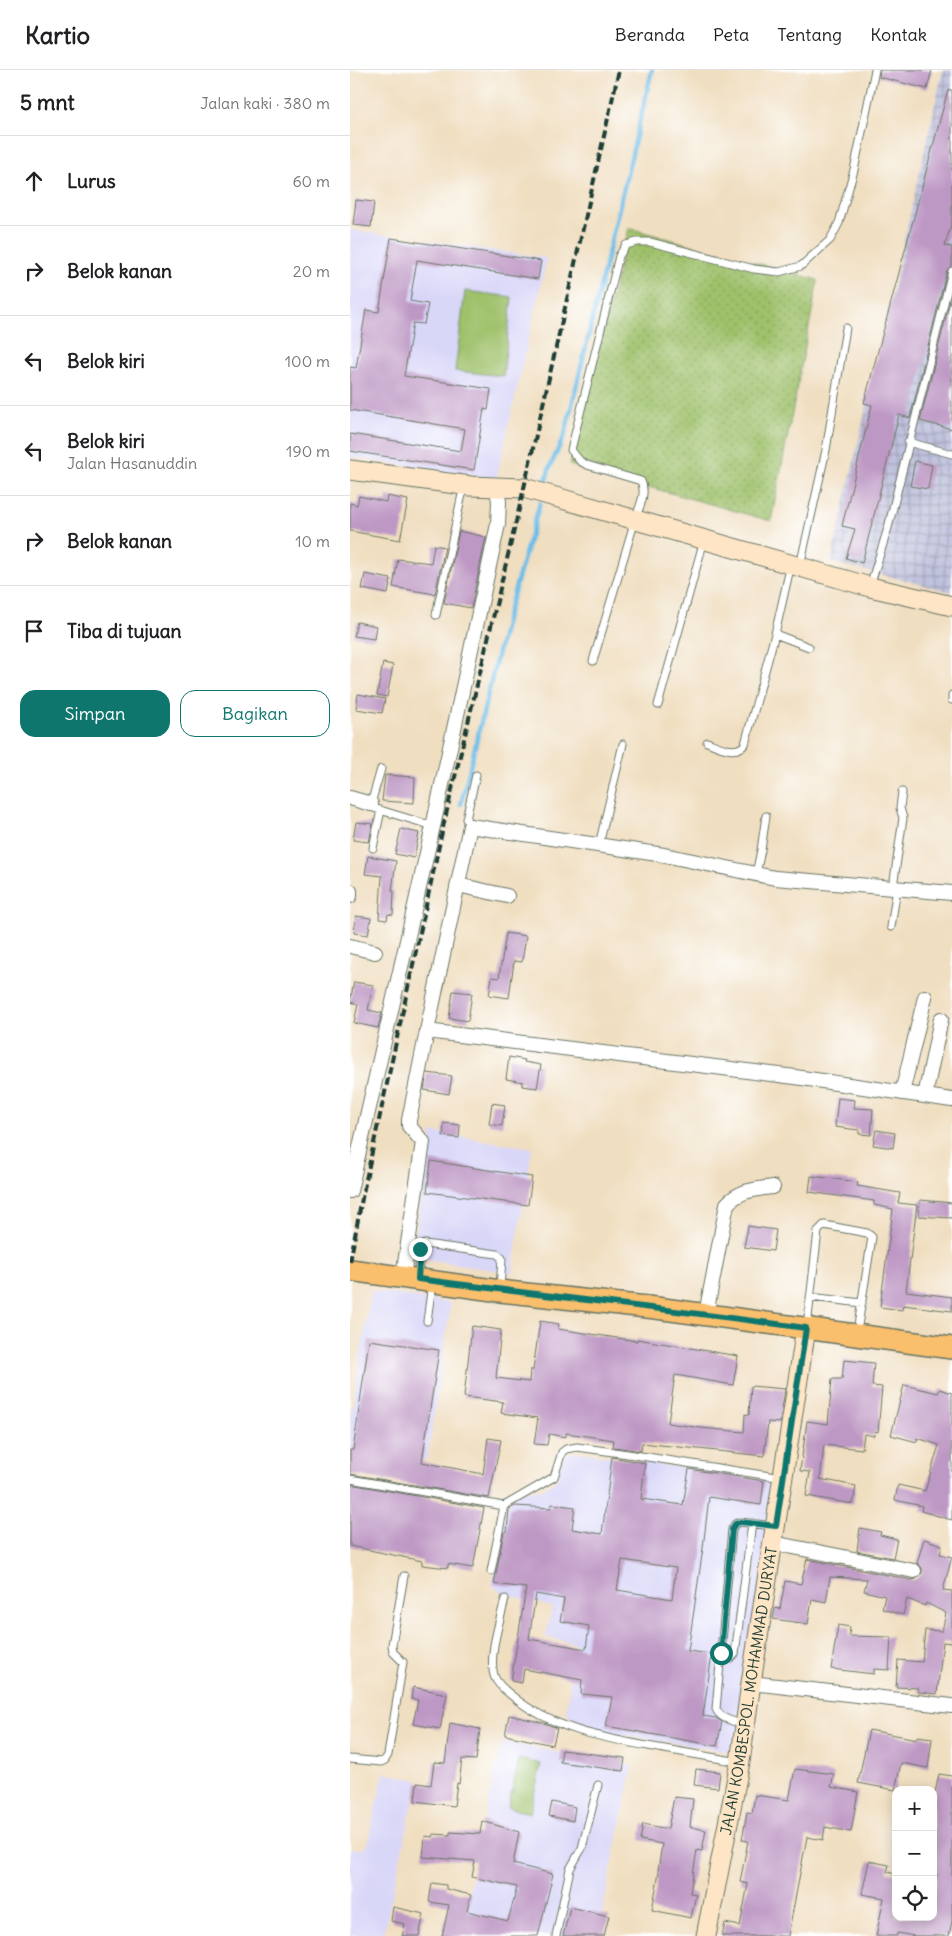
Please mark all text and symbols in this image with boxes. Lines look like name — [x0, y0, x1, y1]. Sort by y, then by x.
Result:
text: Kartio — [25, 20, 90, 50]
text: Beranda — [615, 23, 685, 46]
text: Peta — [713, 23, 749, 46]
text: Tentang — [777, 23, 842, 46]
text: Kontak — [870, 23, 927, 46]
text: 5 mnt — [20, 89, 75, 116]
text: Jalan kaki · 380 m — [200, 93, 330, 113]
icon: ahead — [20, 167, 48, 195]
text: Lurus — [67, 169, 116, 193]
text: 60 m — [292, 171, 330, 191]
icon: right — [20, 257, 48, 285]
text: Belok kanan — [67, 259, 172, 283]
text: 20 m — [293, 261, 330, 281]
icon: left — [20, 347, 48, 375]
text: Belok kiri — [67, 349, 145, 373]
text: 100 m — [285, 351, 330, 371]
text: Belok kiri — [67, 429, 145, 453]
icon: left — [20, 437, 48, 465]
text: 190 m — [286, 441, 330, 461]
text: Jalan Hasanuddin — [67, 453, 197, 473]
icon: right — [20, 527, 48, 555]
text: Belok kanan — [67, 529, 172, 553]
text: 10 m — [295, 531, 330, 551]
icon: arrive — [20, 617, 48, 645]
text: Tiba di tujuan — [67, 619, 182, 643]
button: Simpan — [20, 690, 170, 737]
button: Bagikan — [180, 690, 330, 737]
route end — [409, 1238, 432, 1261]
street label: JALAN KOMBESPOL. MOHAMMAD DURYAT — [716, 1545, 781, 1836]
route start — [710, 1642, 733, 1665]
map controls — [892, 1786, 937, 1921]
button: + — [892, 1786, 937, 1831]
button: − — [892, 1831, 937, 1876]
button: locate — [892, 1876, 937, 1921]

